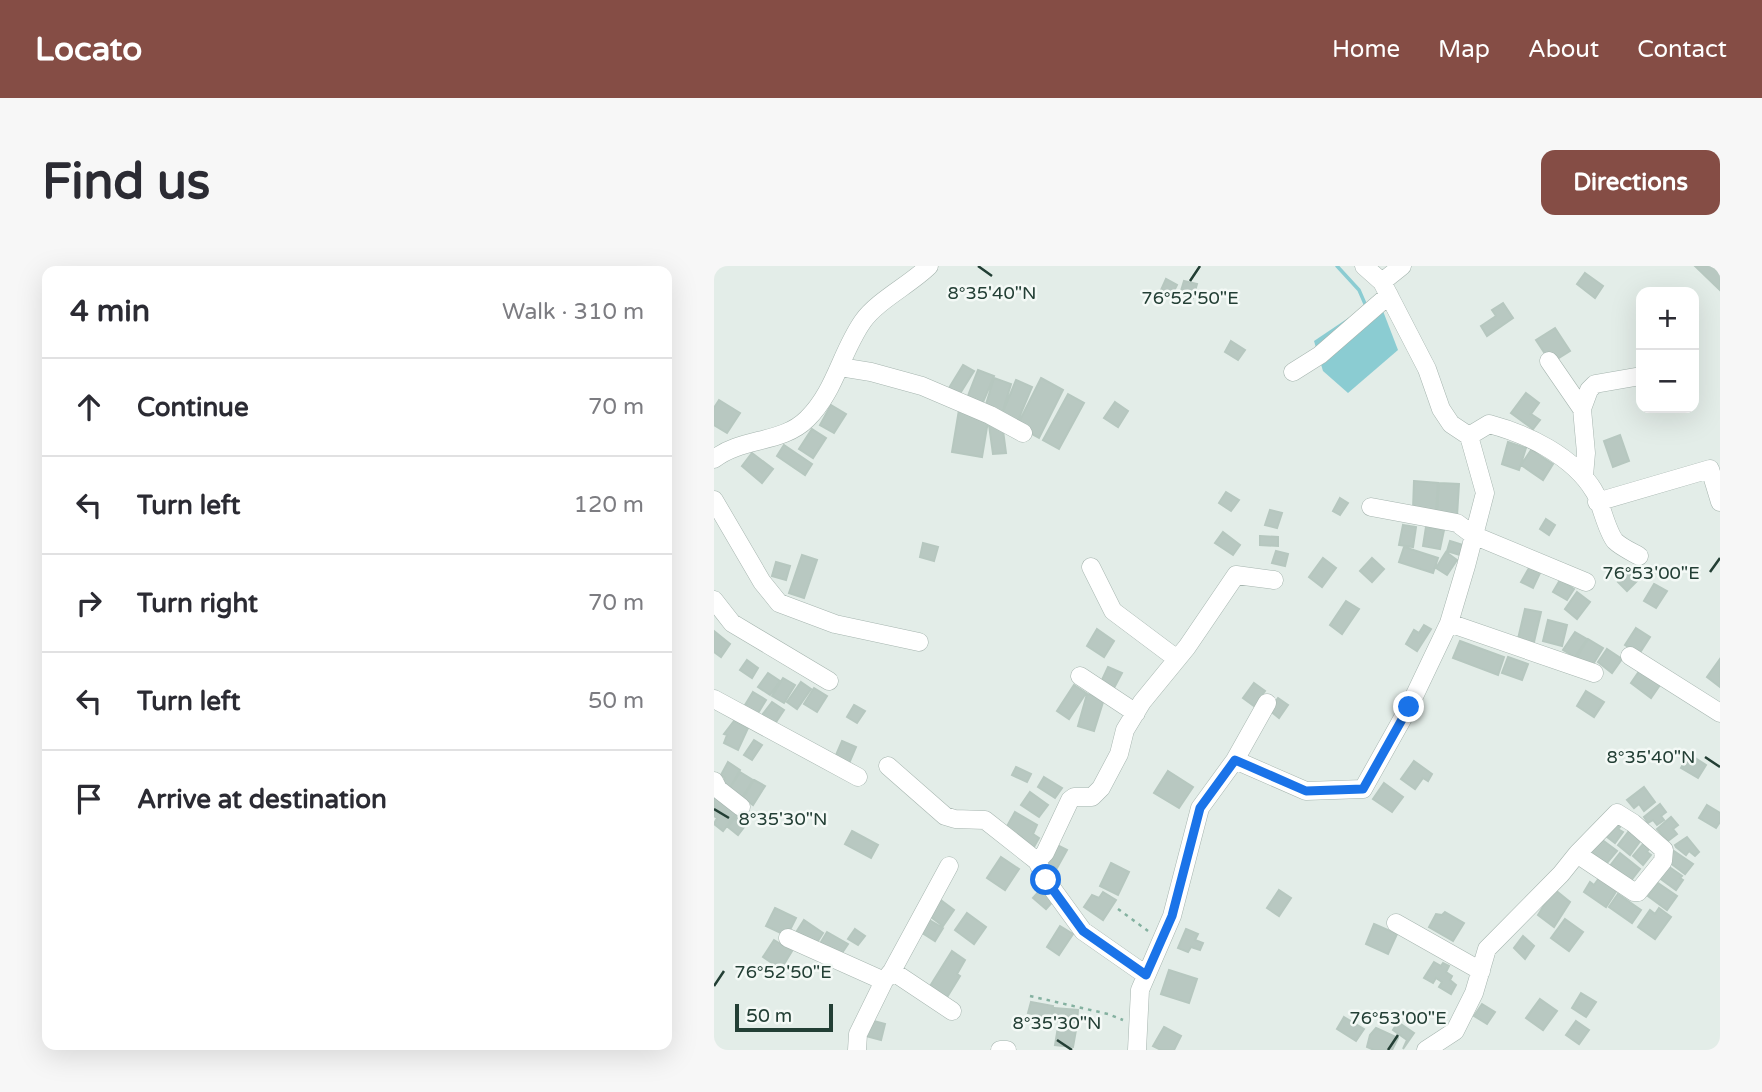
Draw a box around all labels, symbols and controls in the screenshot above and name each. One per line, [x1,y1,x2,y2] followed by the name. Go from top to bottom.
[35,30,142,69] text: Locato
[1332,35,1400,64] text: Home
[1438,35,1490,64] text: Map
[1528,35,1599,64] text: About
[1637,35,1727,64] text: Contact
[1541,150,1720,215] button: Directions
[42,153,210,212] text: Find us
[947,282,1037,304] text: 8°35'40"N
[1141,287,1239,309] text: 76°52'50"E
[1636,287,1699,413] map controls
[1636,287,1699,350] button: +
[70,293,150,330] text: 4 min
[502,298,644,326] text: Walk · 310 m
[1636,350,1699,413] button: −
[70,388,108,426] icon: ahead
[137,392,249,423] text: Continue
[588,393,644,421] text: 70 m
[70,486,108,524] icon: left
[137,490,240,521] text: Turn left
[574,491,644,519] text: 120 m
[1602,562,1700,584] text: 76°53'00"E
[70,584,108,622] icon: right
[137,588,258,619] text: Turn right
[588,589,644,617] text: 70 m
[70,682,108,720] icon: left
[137,686,240,717] text: Turn left
[588,687,644,715] text: 50 m
[1393,691,1424,722] route end
[1606,746,1696,768] text: 8°35'40"N
[70,780,108,818] icon: arrive
[137,784,387,815] text: Arrive at destination
[738,808,828,830] text: 8°35'30"N
[1030,864,1061,895] route start
[734,961,832,983] text: 76°52'50"E
[735,1001,833,1033] scale bar
[746,1005,792,1027] text: 50 m
[1349,1007,1447,1029] text: 76°53'00"E
[1012,1012,1102,1034] text: 8°35'30"N

